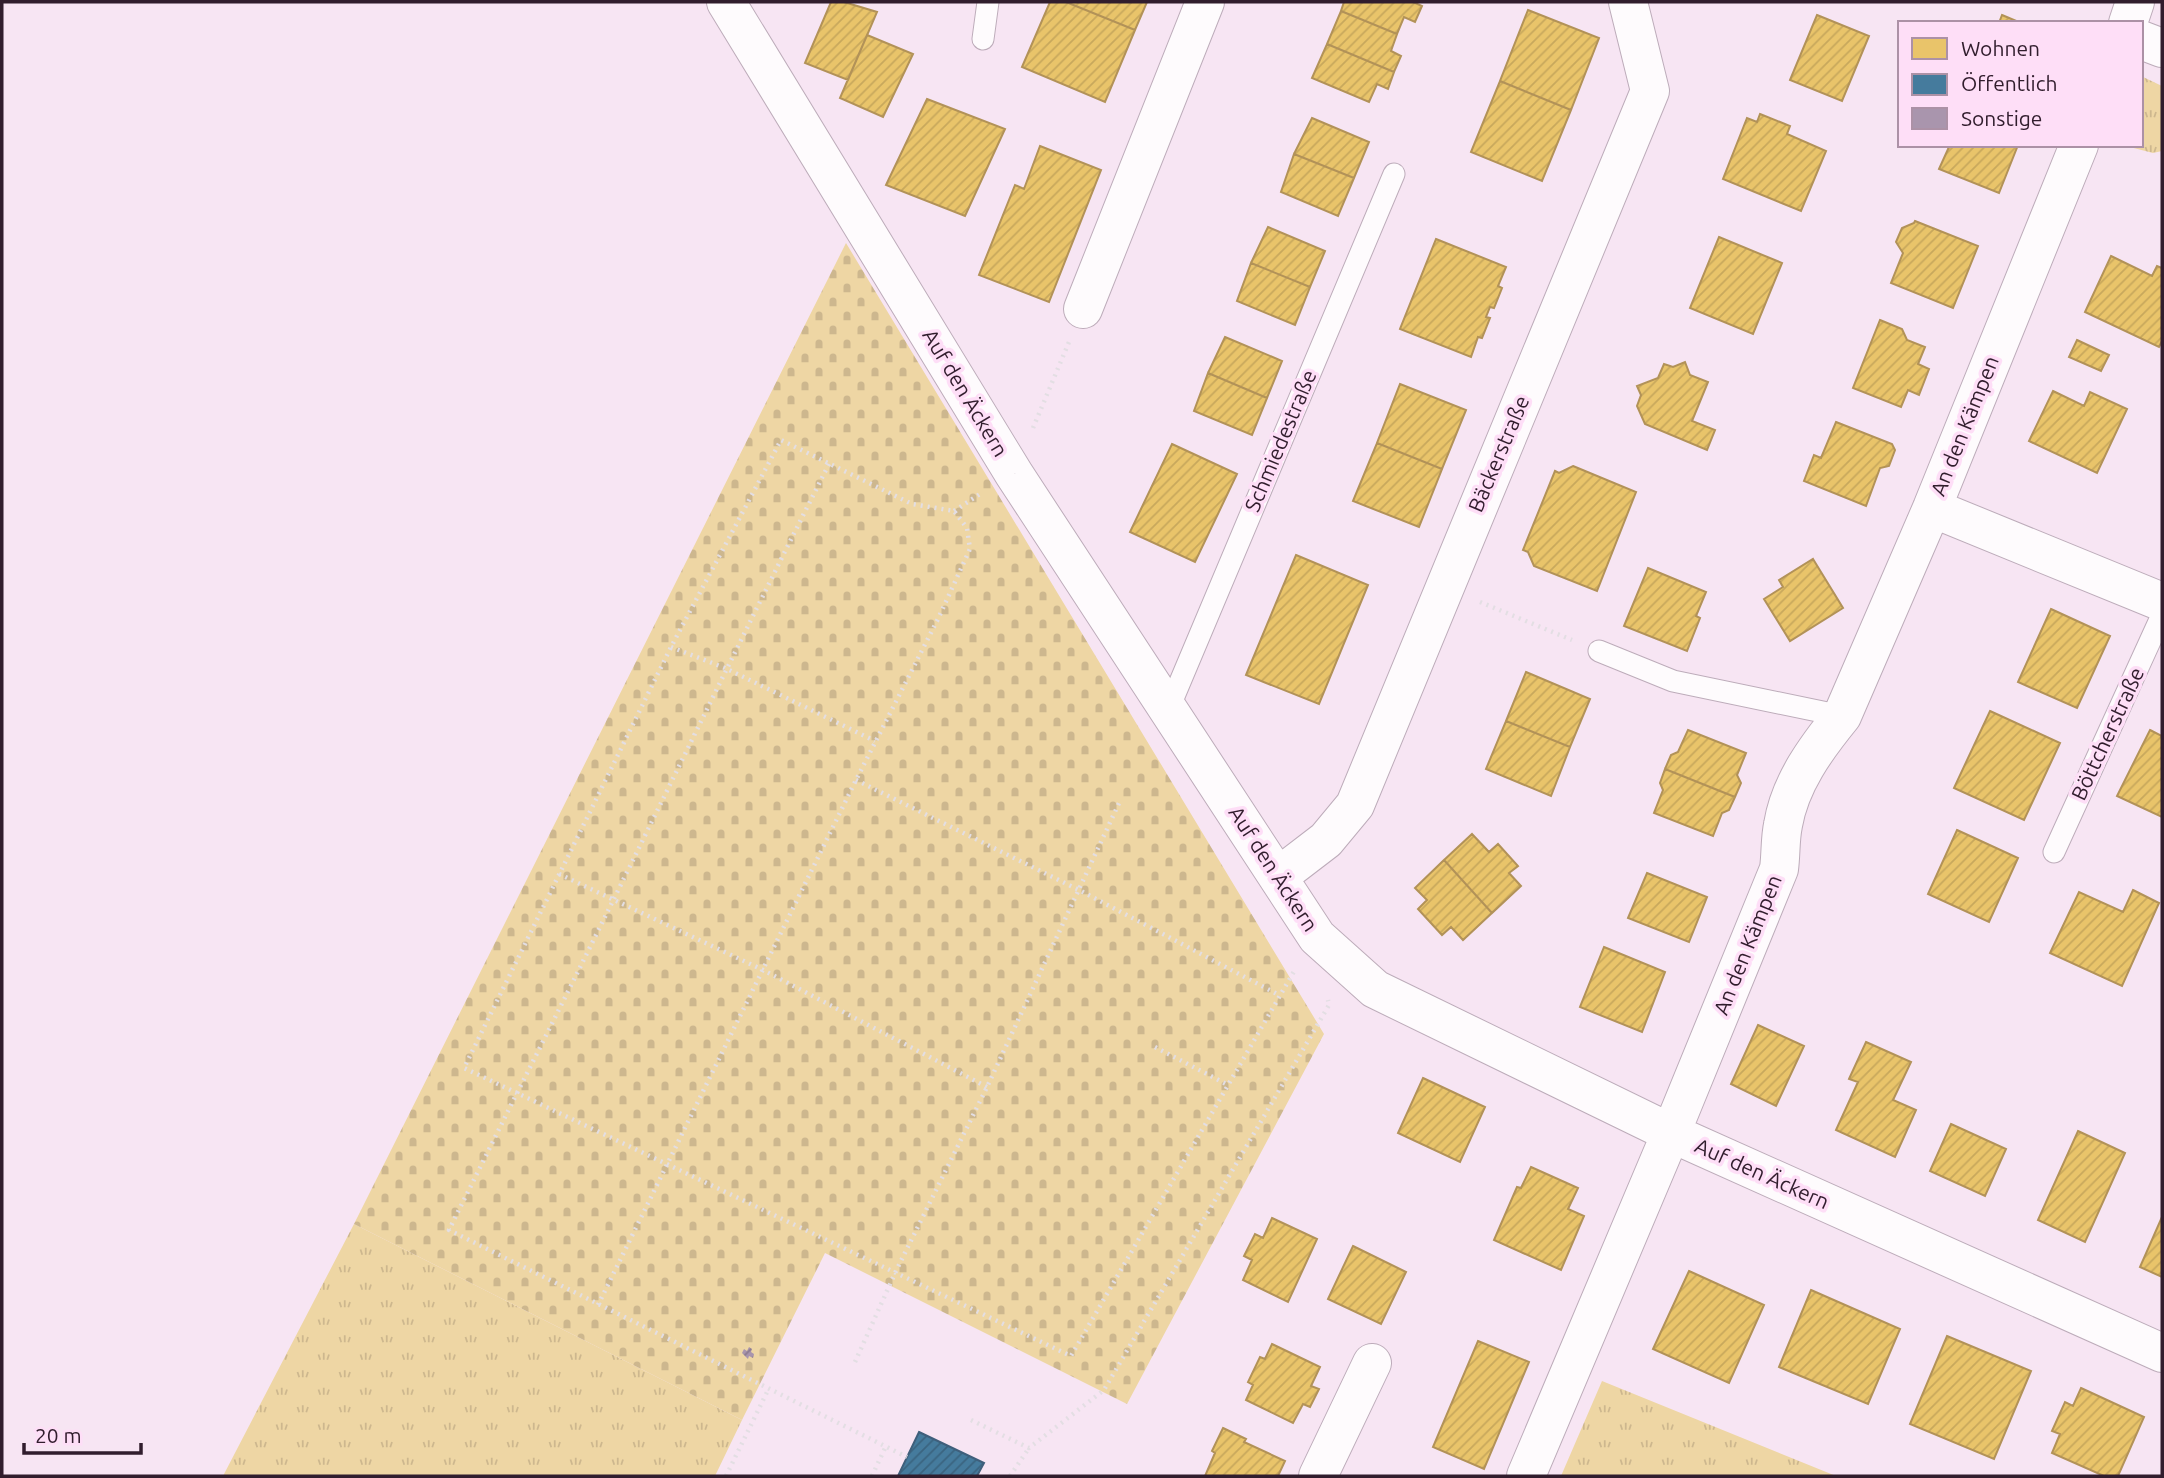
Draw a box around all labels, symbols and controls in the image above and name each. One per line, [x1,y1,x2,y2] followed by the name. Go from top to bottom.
[1898,21,2143,147] legend
[1961,36,2040,60] text: Wohnen
[1961,71,2057,95] text: Öffentlich
[1961,106,2042,130] text: Sonstige
[918,324,1013,461] street label: Auf den Äckern
[1925,352,2003,499] street label: An den Kämpen
[1239,366,1321,515] street label: Schmiedestraße
[1463,392,1533,515] street label: Bäckerstraße
[2066,663,2148,804] street label: Böttcherstraße
[1224,801,1323,936] street label: Auf den Äckern
[1708,871,1786,1018] street label: An den Kämpen
[1692,1133,1833,1213] street label: Auf den Äckern
[24,1412,142,1456] scale bar
[35,1423,82,1447] text: 20 m

